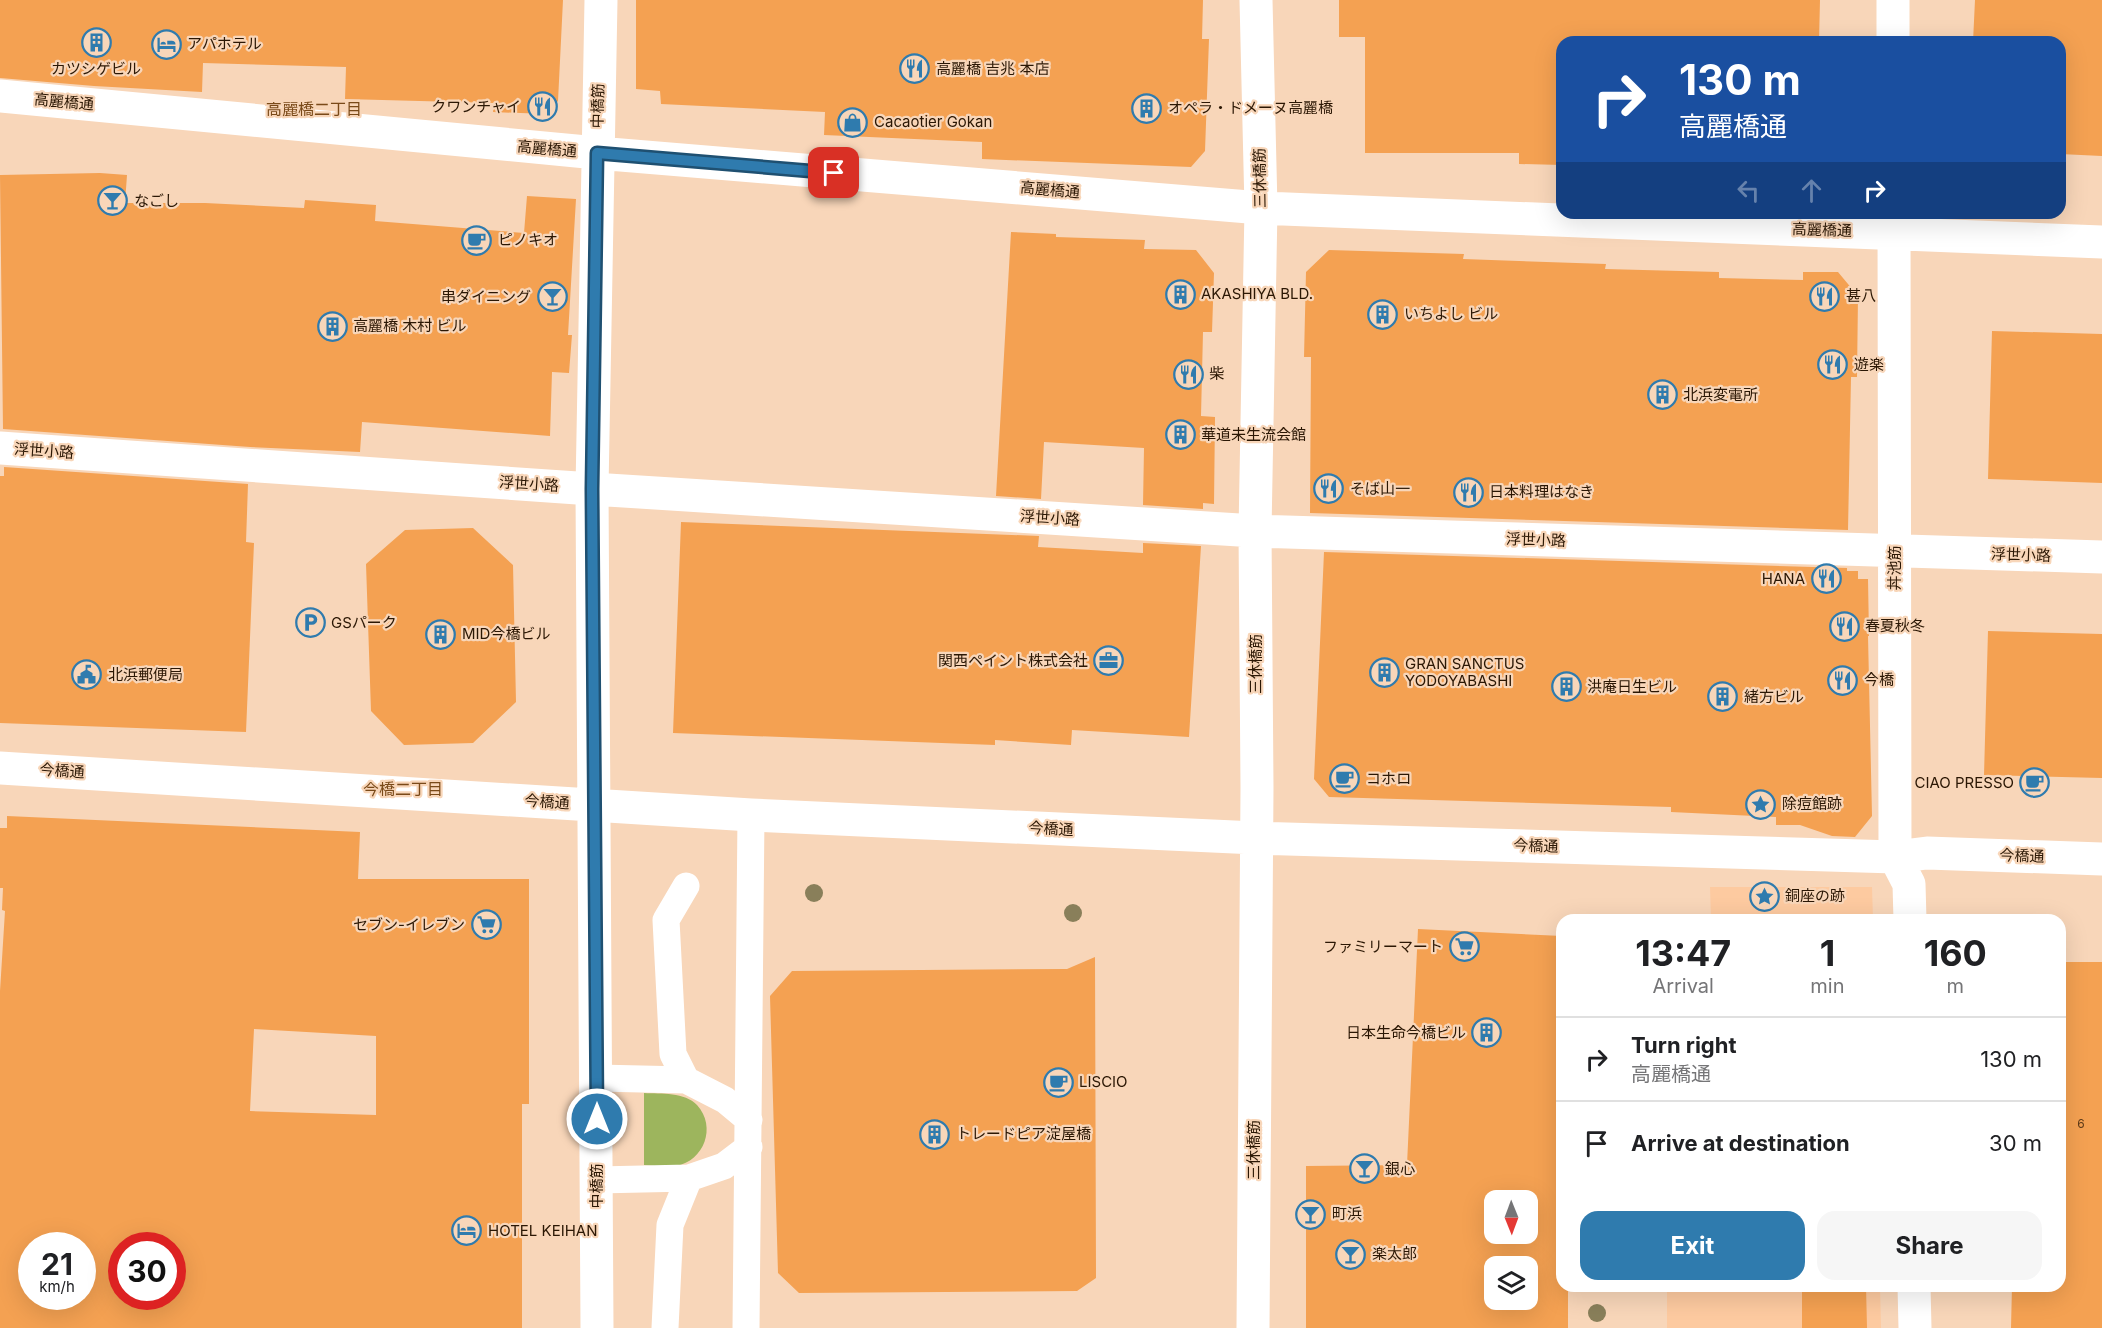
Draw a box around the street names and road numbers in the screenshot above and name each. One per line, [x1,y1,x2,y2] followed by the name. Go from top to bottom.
[588,83,607,129] street label: 中橋筋
[33,89,95,114] street label: 高麗橋通
[516,136,578,161] street label: 高麗橋通
[1249,148,1270,208] street label: 三休橋筋
[1019,177,1081,202] street label: 高麗橋通
[1792,219,1852,240] street label: 高麗橋通
[13,439,75,462] street label: 浮世小路
[498,472,560,495] street label: 浮世小路
[1019,506,1081,529] street label: 浮世小路
[1506,529,1566,550] street label: 浮世小路
[1991,544,2051,565] street label: 浮世小路
[1885,545,1904,591] street label: 丼池筋
[1246,634,1265,694] street label: 三休橋筋
[39,759,85,782] street label: 今橋通
[524,790,570,813] street label: 今橋通
[1028,818,1074,839] street label: 今橋通
[1513,835,1559,856] street label: 今橋通
[1999,845,2045,866] street label: 今橋通
[1244,1120,1263,1180] street label: 三休橋筋
[587,1163,606,1209] street label: 中橋筋

